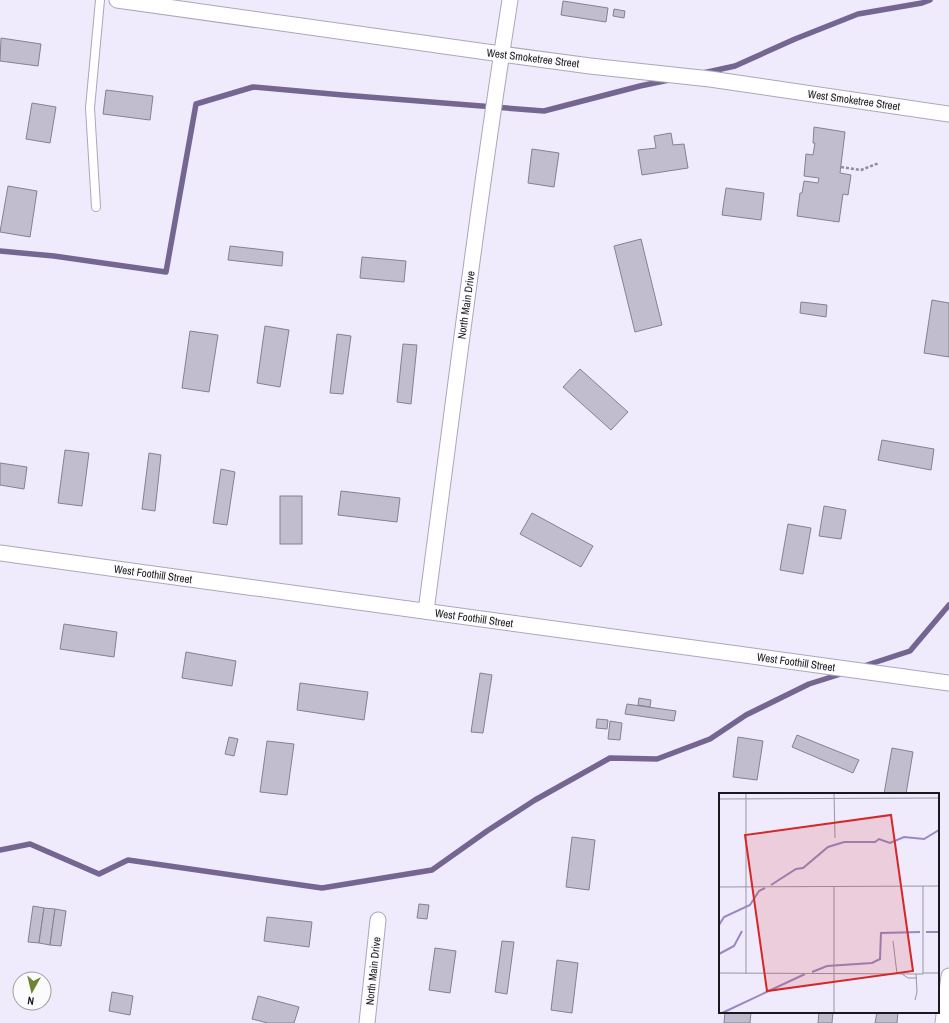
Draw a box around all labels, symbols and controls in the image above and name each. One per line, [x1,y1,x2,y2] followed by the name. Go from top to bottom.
[486,45,581,71] street label: West Smoketree Street
[807,87,902,113] street label: West Smoketree Street
[454,270,478,340] street label: North Main Drive
[113,562,193,586] street label: West Foothill Street
[434,606,514,630] street label: West Foothill Street
[756,650,836,674] street label: West Foothill Street
[719,793,939,1013] inset map
[362,936,384,1006] street label: North Main Drive
[12,971,52,1011] north arrow
[26,994,35,1008] text: N

